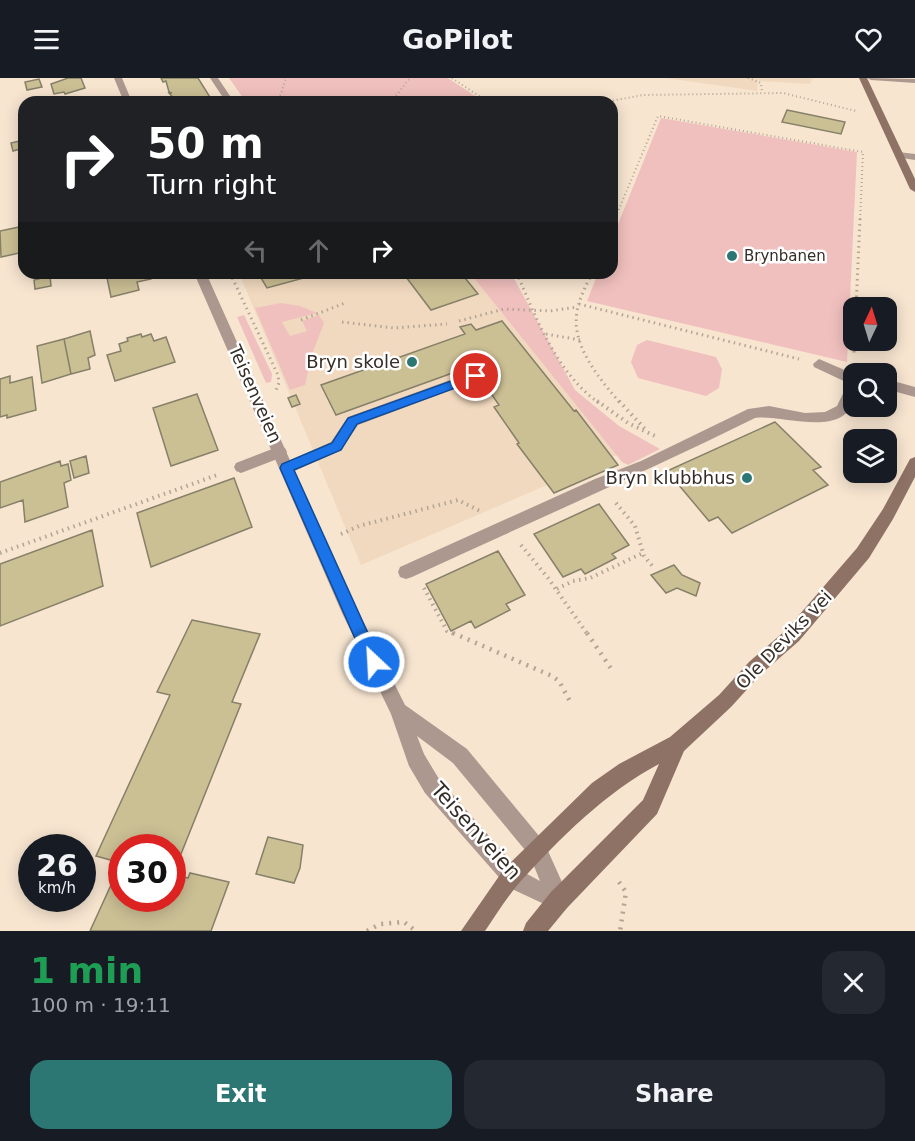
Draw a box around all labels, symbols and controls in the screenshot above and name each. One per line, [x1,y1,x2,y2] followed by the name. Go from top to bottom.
[30,23,63,56] icon: menu
[852,23,885,56] icon: heart
[402,24,513,55] text: GoPilot
[147,119,264,168] text: 50 m
[48,120,126,198] icon: right
[147,169,276,200] text: Turn right
[239,234,272,267] icon: left
[302,234,335,267] icon: ahead
[365,234,398,267] icon: right
[744,247,826,265] place label: Brynbanen
[725,249,739,263] marker: Brynbanen
[843,297,897,351] north arrow
[843,297,897,483] map controls
[224,341,286,446] street label: Teisenveien
[450,350,501,401] pin
[306,351,400,372] place label: Bryn skole
[405,355,419,369] marker: Bryn skole
[459,359,492,392] icon: arrive
[843,363,897,417] button: search
[843,429,897,483] button: layers
[606,467,735,488] place label: Bryn klubbhus
[740,471,754,485] marker: Bryn klubbhus
[731,586,836,693] street label: Ole Deviks vei
[342,630,406,694] position arrow
[425,777,526,885] street label: Teisenveien
[108,834,186,912] speed limit sign: 30
[36,848,78,883] text: 26
[38,879,76,897] text: km/h
[30,950,143,991] text: 1 min
[822,951,885,1014] button: close
[30,993,171,1017] text: 100 m · 19:11
[30,1060,452,1129] button: Exit
[464,1060,885,1129] button: Share

